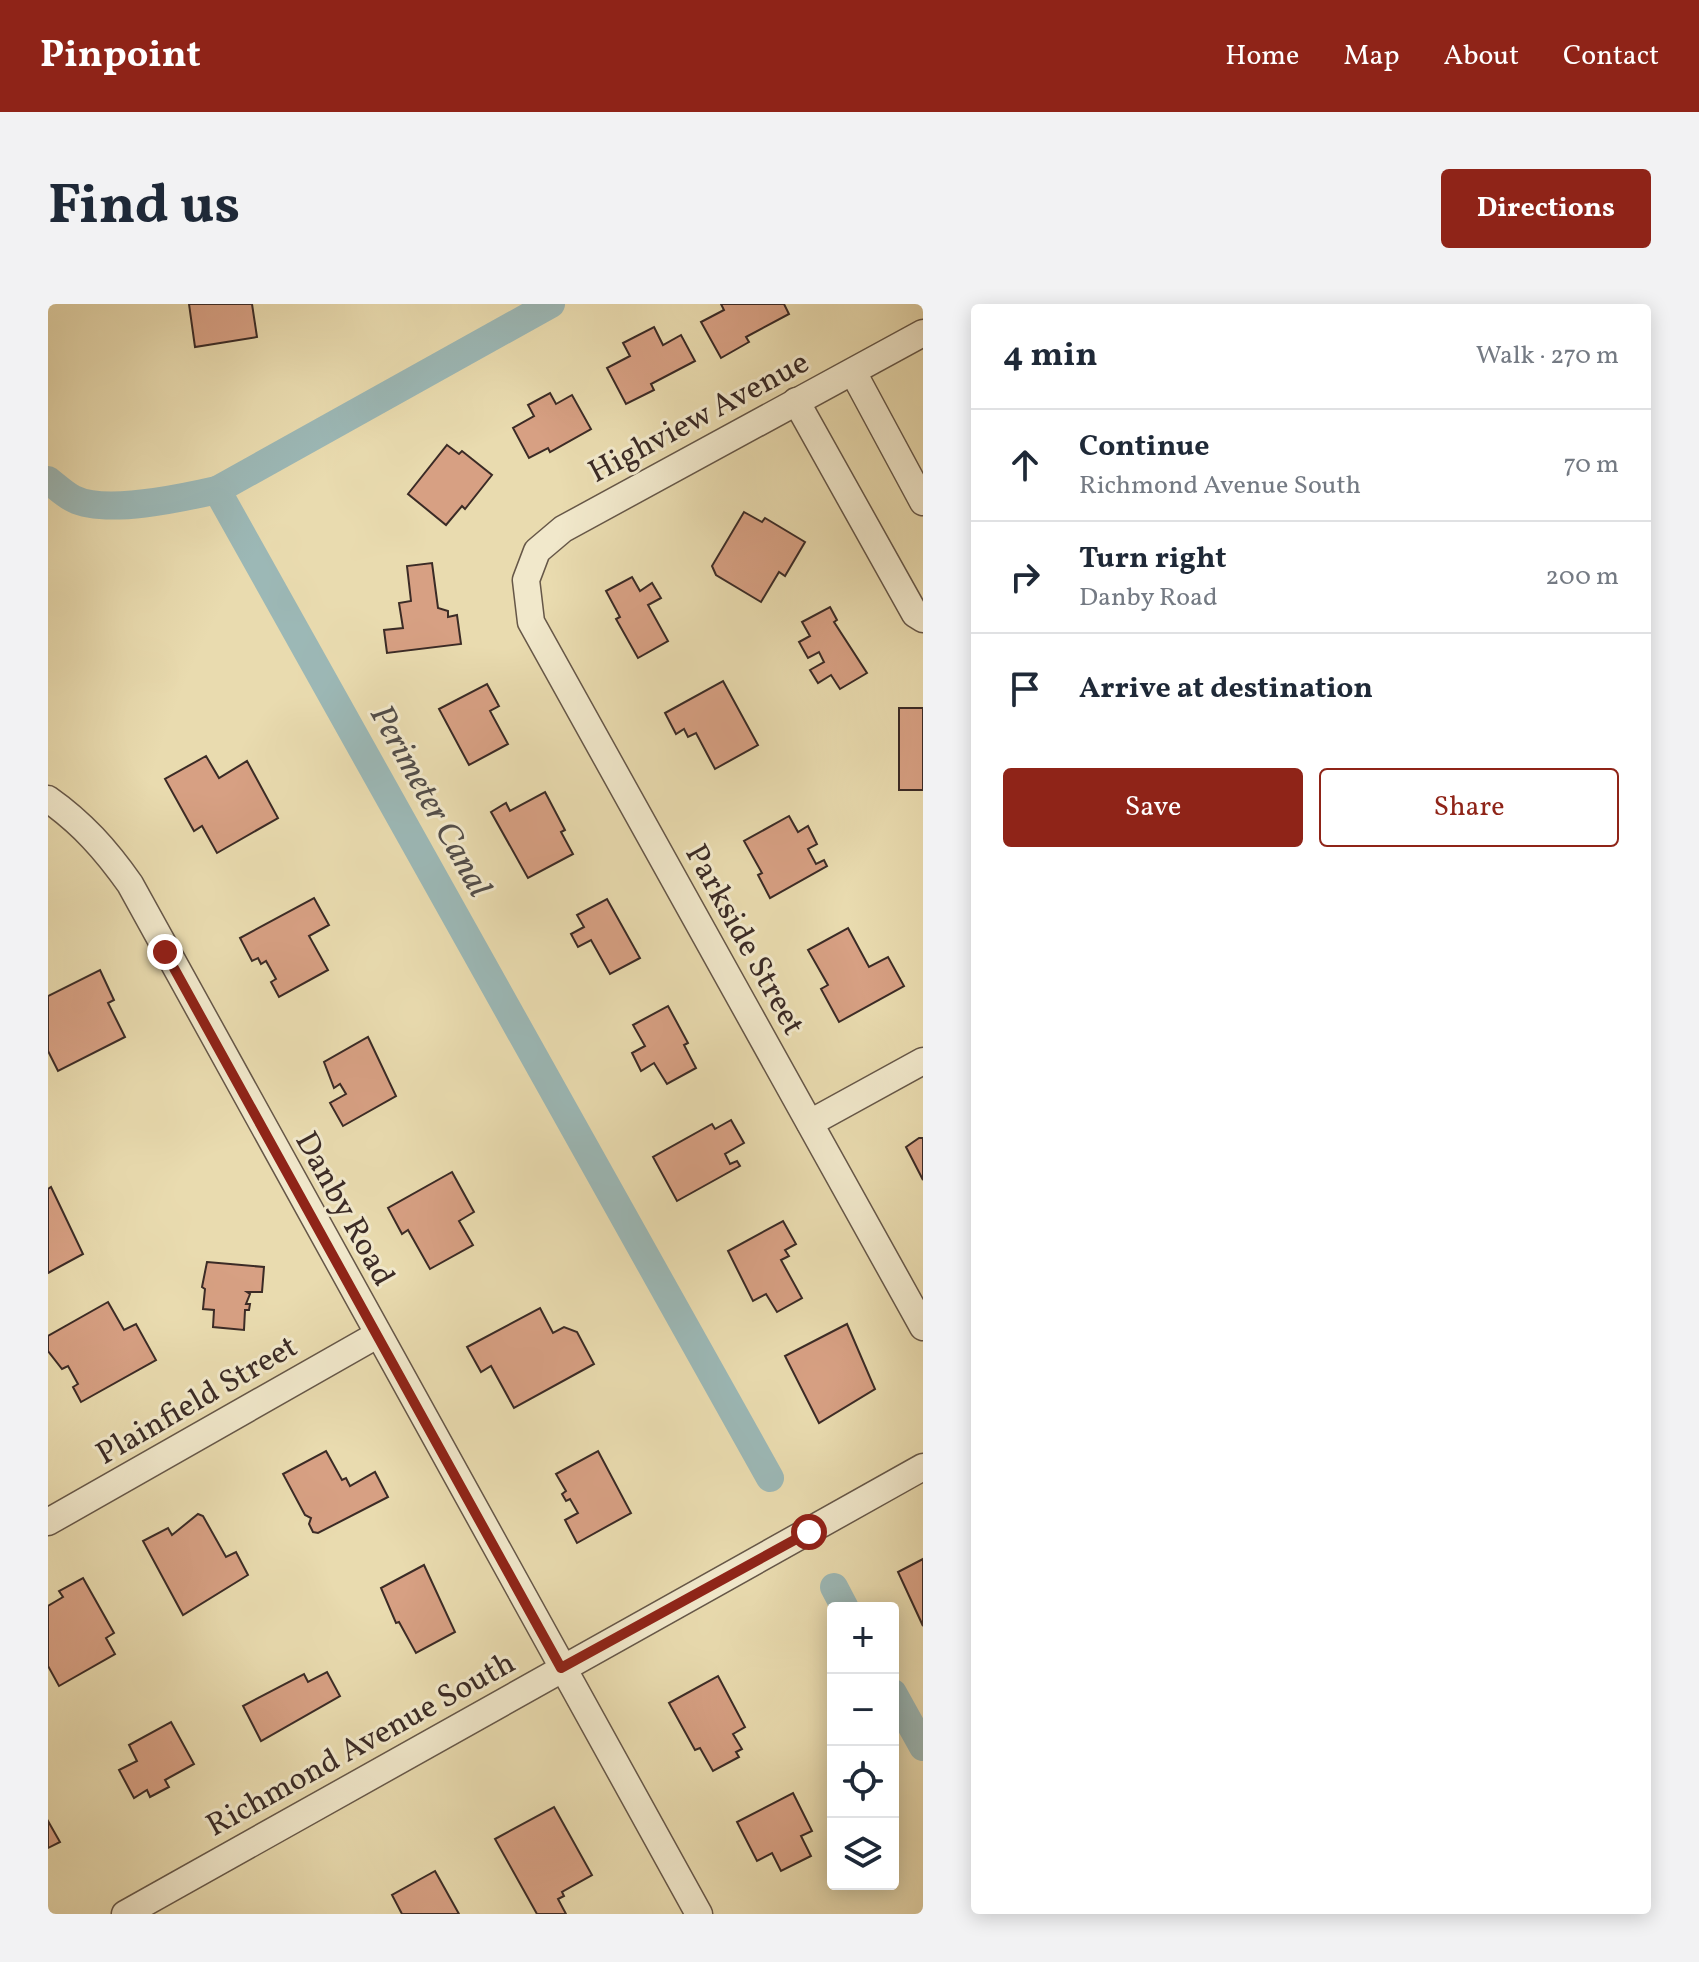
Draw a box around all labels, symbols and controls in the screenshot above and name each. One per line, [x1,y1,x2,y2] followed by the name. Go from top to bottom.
[40,30,201,83] text: Pinpoint
[1225,37,1299,76] text: Home
[1343,37,1399,76] text: Map
[1443,37,1519,76] text: About
[1563,37,1659,76] text: Contact
[48,169,240,247] text: Find us
[1441,169,1651,248] button: Directions
[1003,333,1098,380] text: 4 min
[1476,338,1619,374] text: Walk · 270 m
[581,342,818,495] street label: Highview Avenue
[1079,426,1210,468] text: Continue
[1003,443,1047,487] icon: ahead
[1564,447,1619,483] text: 70 m
[1079,468,1361,504] text: Richmond Avenue South
[1079,538,1227,580] text: Turn right
[1003,555,1047,599] icon: right
[1545,559,1619,595] text: 200 m
[1079,580,1218,616] text: Danby Road
[1003,667,1047,711] icon: arrive
[1079,668,1373,710] text: Arrive at destination
[357,697,501,906] water label: Perimeter Canal
[1003,768,1303,847] button: Save
[1319,768,1619,847] button: Share
[673,837,814,1044] street label: Parkside Street
[147,934,183,970] route end
[283,1124,404,1295] street label: Danby Road
[89,1326,306,1477] street label: Plainfield Street
[791,1514,827,1550] route start
[827,1602,899,1890] map controls
[827,1602,899,1674] button: +
[199,1642,524,1849] street label: Richmond Avenue South
[827,1674,899,1746] button: −
[827,1746,899,1818] button: locate
[827,1818,899,1890] button: layers

